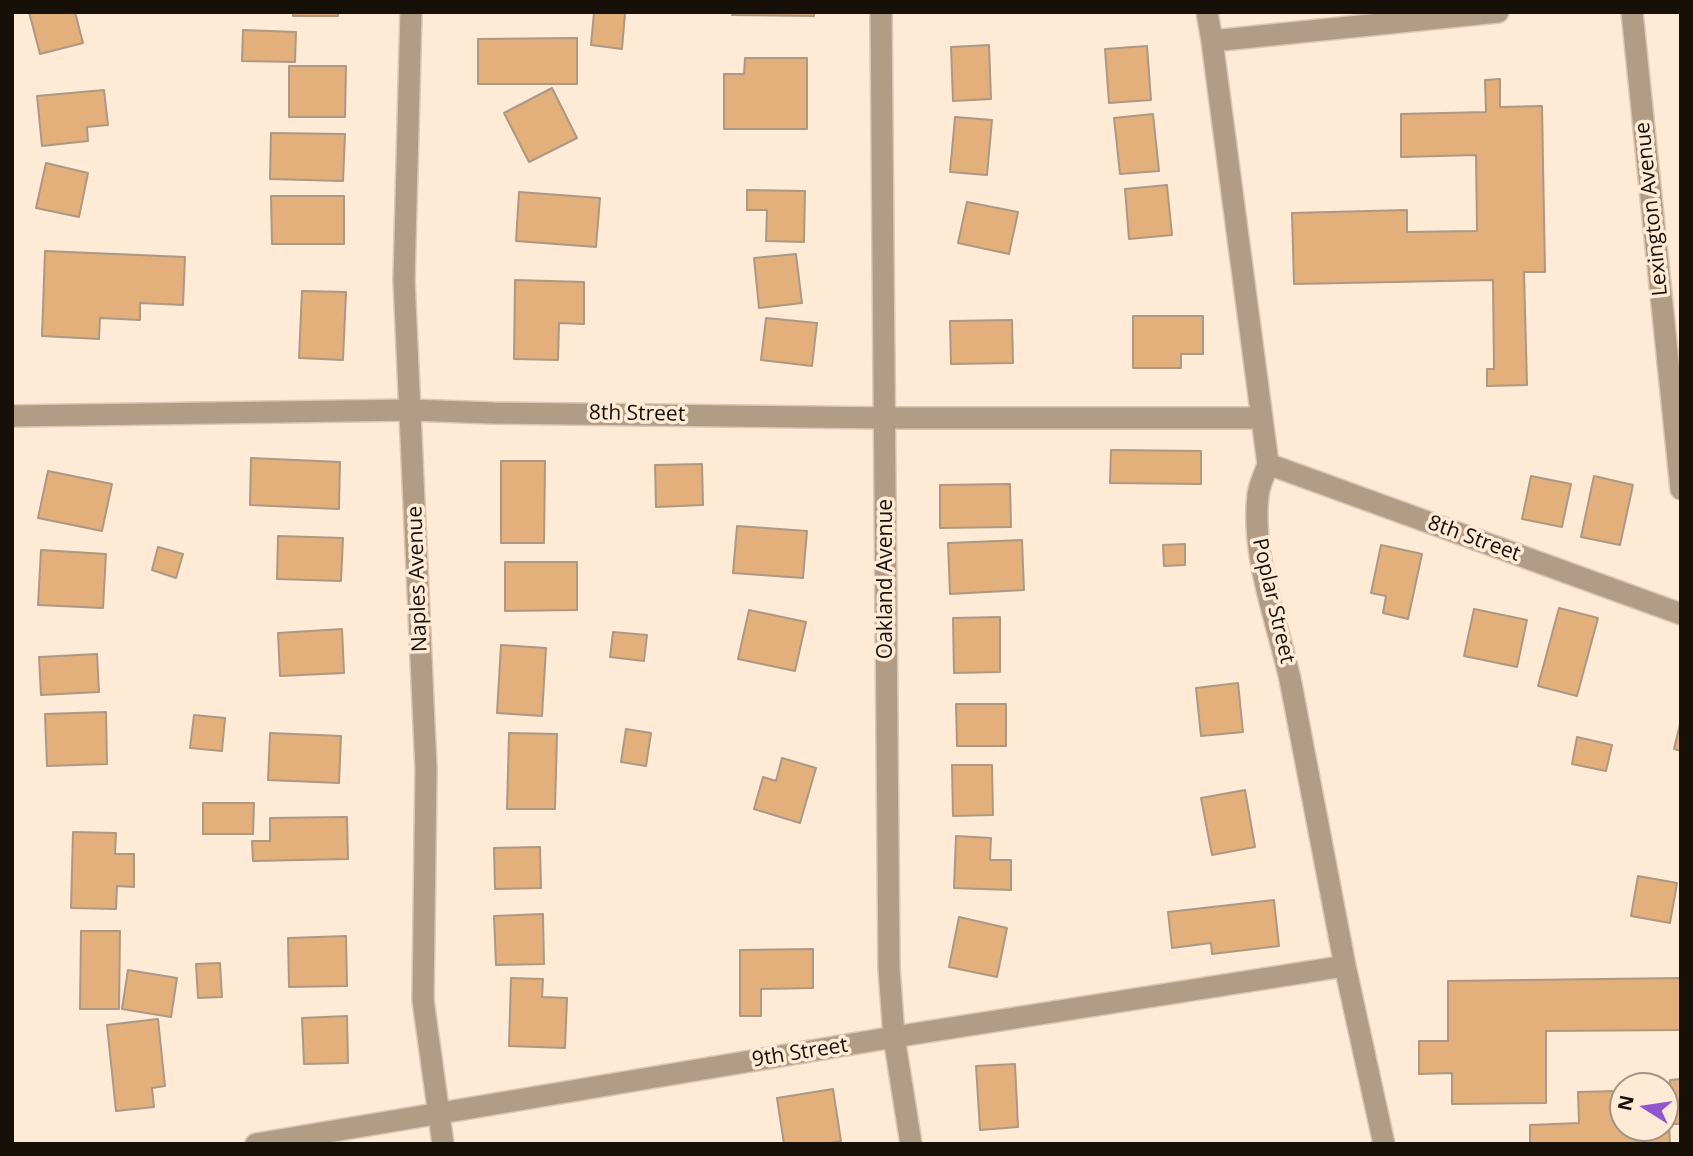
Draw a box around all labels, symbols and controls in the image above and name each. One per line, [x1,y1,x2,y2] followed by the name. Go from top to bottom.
[1630,121,1674,297] street label: Lexington Avenue
[589,401,685,427] street label: 8th Street
[873,499,899,659] street label: Oakland Avenue
[403,506,433,652] street label: Naples Avenue
[1424,511,1524,567] street label: 8th Street
[1246,536,1300,666] street label: Poplar Street
[750,1033,850,1073] street label: 9th Street
[1609,1072,1679,1142] north arrow
[1611,1093,1640,1113] text: N

